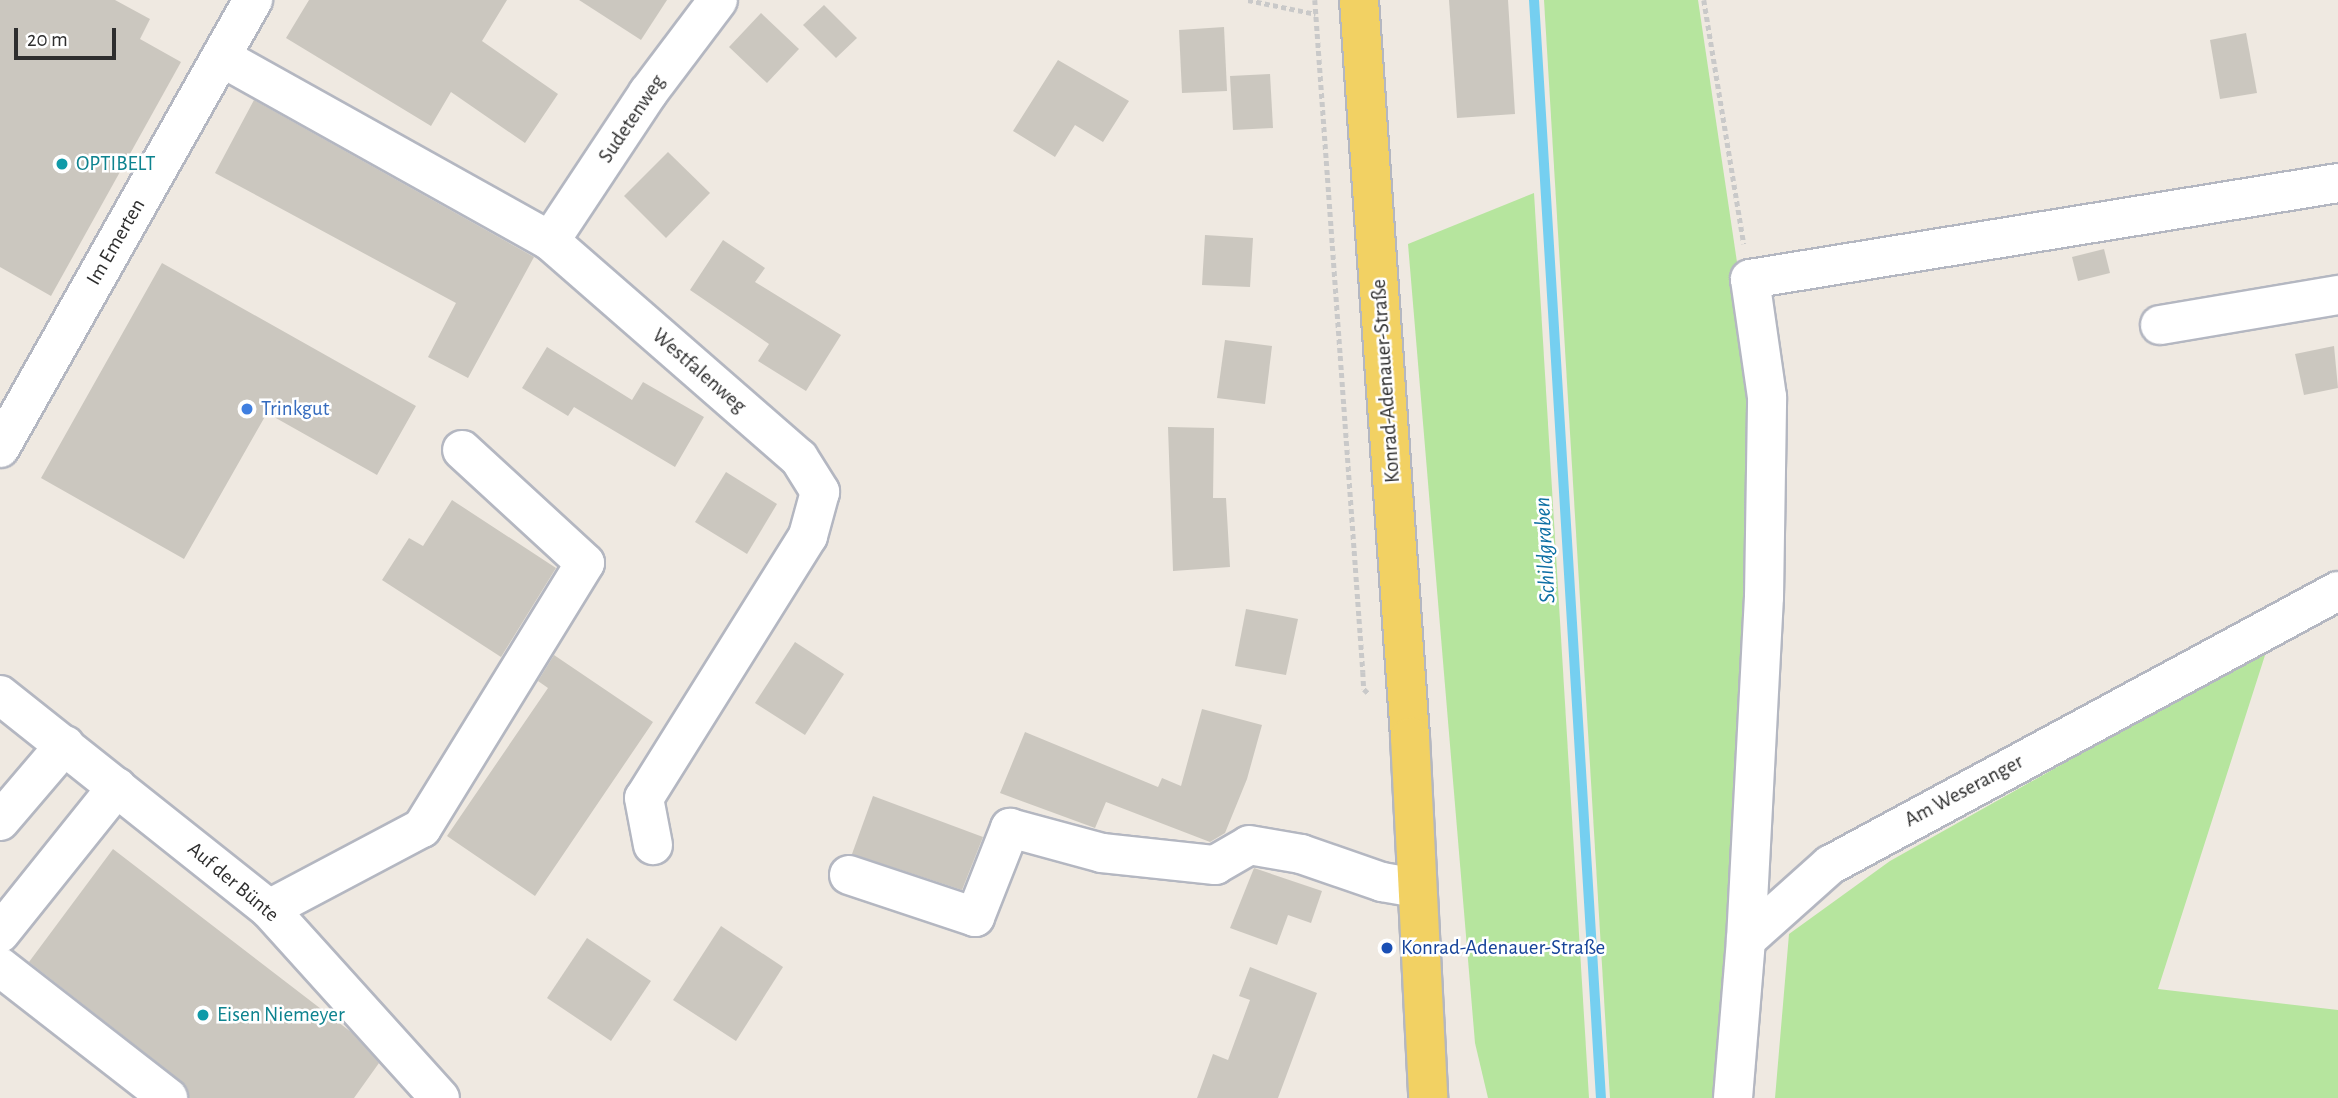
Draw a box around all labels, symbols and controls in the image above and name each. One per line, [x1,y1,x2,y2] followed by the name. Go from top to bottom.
[18,14,119,58] scale bar
[27,29,68,50] text: 20 m
[593,70,671,168] street label: Sudetenweg
[76,151,156,177] place label: OPTIBELT
[54,156,70,172] marker: OPTIBELT
[81,194,151,290] street label: Im Emerten
[1366,278,1406,484] street label: Konrad-Adenauer-Straße
[647,323,751,419] street label: Westfalenweg
[261,396,329,422] place label: Trinkgut
[239,401,255,417] marker: Trinkgut
[1529,496,1563,604] water label: Schildgraben
[1900,749,2028,833] street label: Am Weseranger
[182,836,284,928] street label: Auf der Bünte
[1401,935,1605,961] place label: Konrad-Adenauer-Straße
[1379,940,1395,956] marker: Konrad-Adenauer-Straße
[217,1002,345,1028] place label: Eisen Niemeyer
[195,1007,211,1023] marker: Eisen Niemeyer

